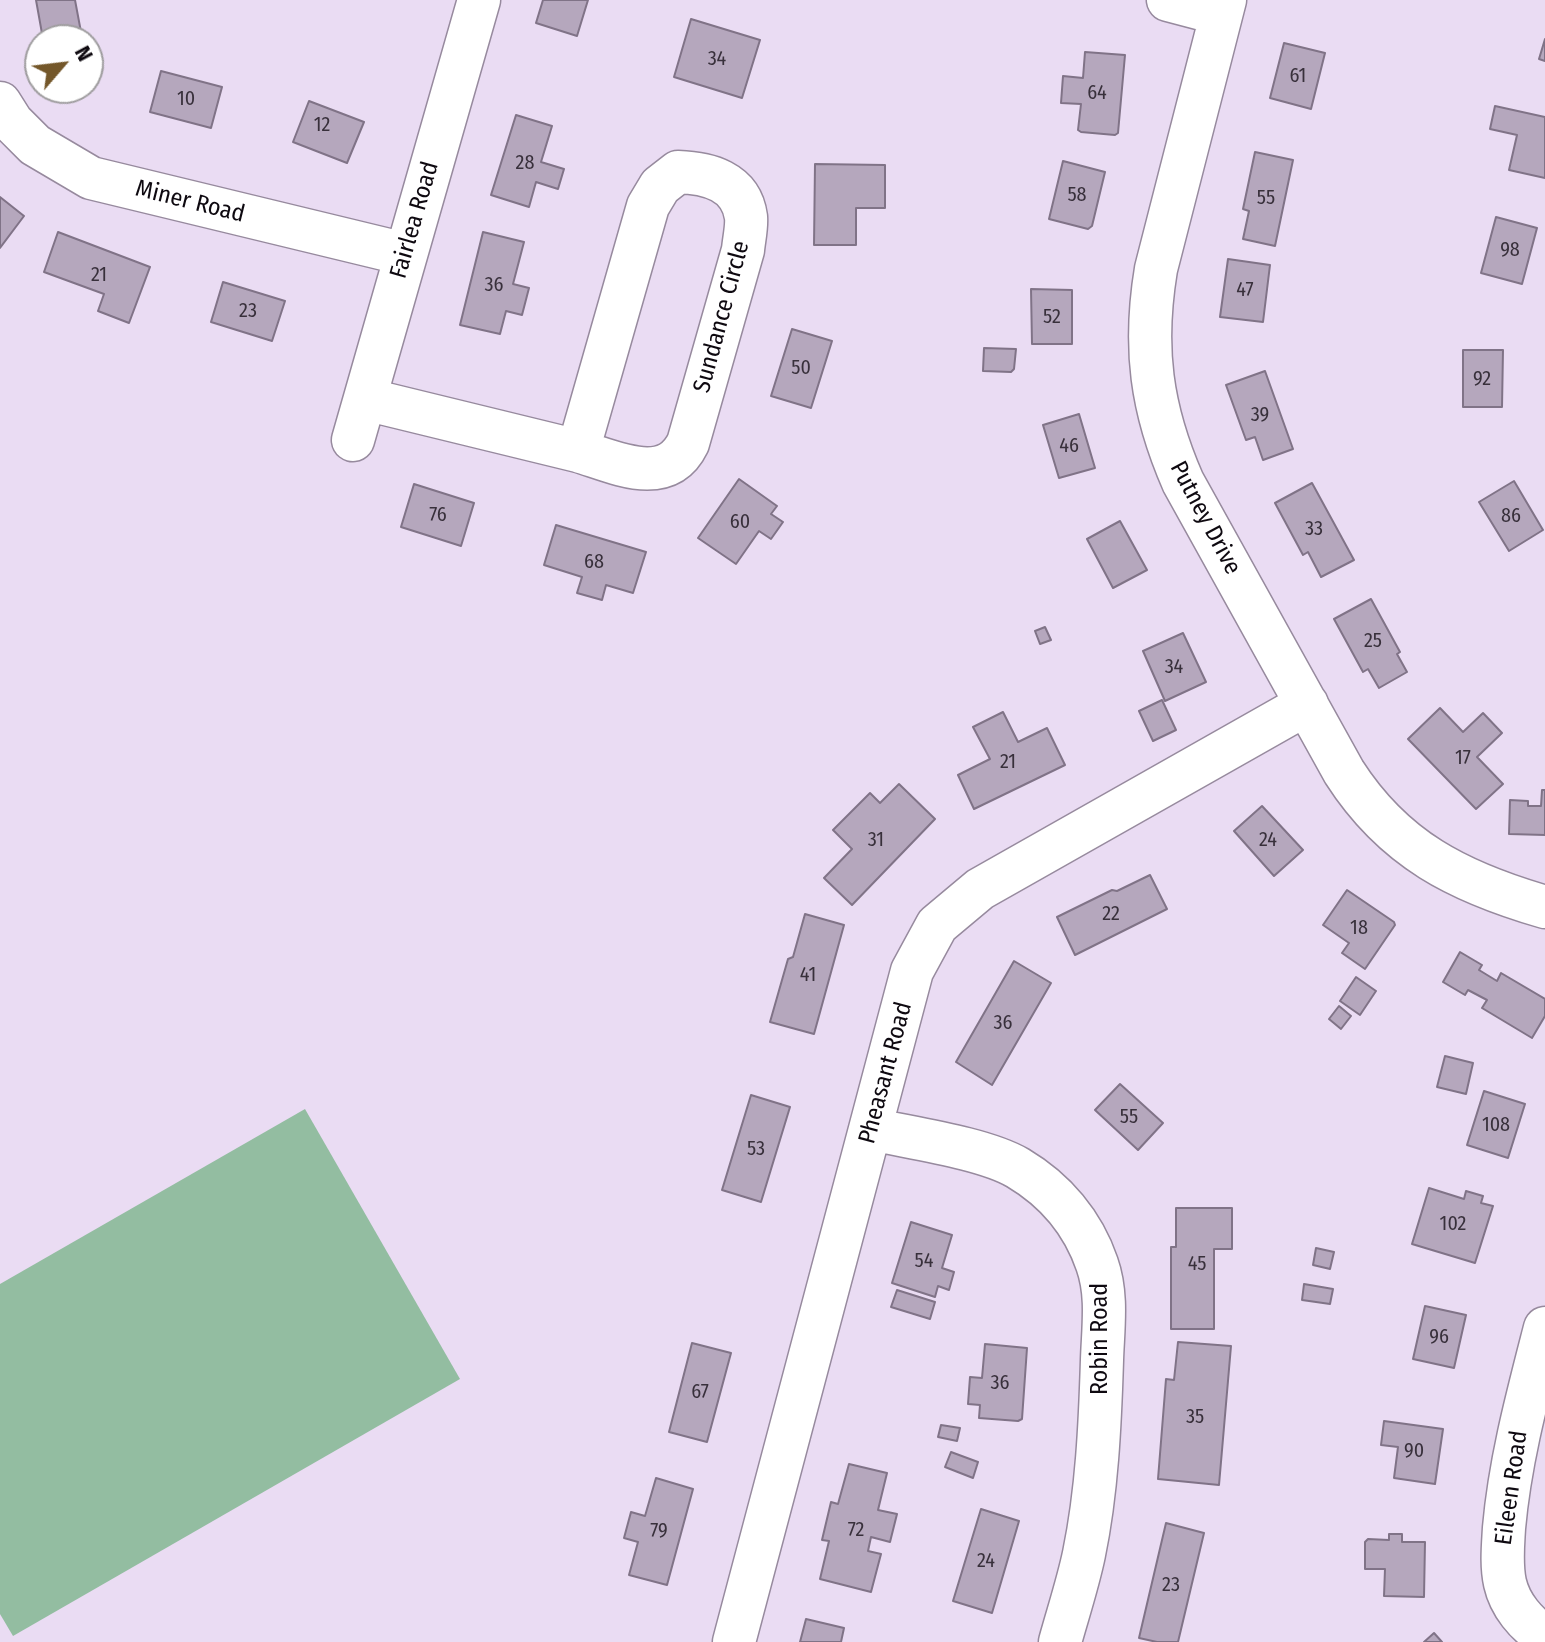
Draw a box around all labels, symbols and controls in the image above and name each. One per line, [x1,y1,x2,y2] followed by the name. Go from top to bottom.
[24,24,104,104] north arrow
[69,41,99,66] text: N
[708,47,726,71] house number: 34
[1290,64,1306,88] house number: 61
[1087,81,1107,105] house number: 64
[177,87,195,111] house number: 10
[314,113,330,137] house number: 12
[516,151,534,175] house number: 28
[385,158,445,282] street label: Fairlea Road
[132,175,248,229] street label: Miner Road
[1067,183,1087,207] house number: 58
[1257,186,1275,210] house number: 55
[688,238,756,396] street label: Sundance Circle
[1500,238,1520,262] house number: 98
[91,263,107,287] house number: 21
[485,273,503,297] house number: 36
[1236,278,1254,302] house number: 47
[239,299,257,323] house number: 23
[1043,305,1061,329] house number: 52
[791,356,811,380] house number: 50
[1473,367,1491,391] house number: 92
[1251,403,1269,427] house number: 39
[1059,434,1079,458] house number: 46
[1163,457,1247,579] street label: Putney Drive
[429,503,447,527] house number: 76
[1501,504,1521,528] house number: 86
[730,510,750,534] house number: 60
[1305,517,1323,541] house number: 33
[584,550,604,574] house number: 68
[1364,629,1382,653] house number: 25
[1165,655,1183,679] house number: 34
[1455,746,1471,770] house number: 17
[1000,750,1016,774] house number: 21
[868,828,884,852] house number: 31
[1259,828,1277,852] house number: 24
[1102,902,1120,926] house number: 22
[1350,916,1368,940] house number: 18
[800,963,816,987] house number: 41
[853,999,919,1147] street label: Pheasant Road
[994,1011,1012,1035] house number: 36
[1120,1105,1138,1129] house number: 55
[1482,1113,1510,1137] house number: 108
[747,1137,765,1161] house number: 53
[1440,1212,1466,1236] house number: 102
[915,1249,933,1273] house number: 54
[1188,1252,1206,1276] house number: 45
[1086,1283,1114,1395] street label: Robin Road
[1429,1325,1449,1349] house number: 96
[991,1371,1009,1395] house number: 36
[691,1380,709,1404] house number: 67
[1186,1405,1204,1429] house number: 35
[1490,1429,1534,1547] street label: Eileen Road
[1404,1439,1424,1463] house number: 90
[848,1518,864,1542] house number: 72
[650,1519,668,1543] house number: 79
[977,1549,995,1573] house number: 24
[1162,1573,1180,1597] house number: 23

